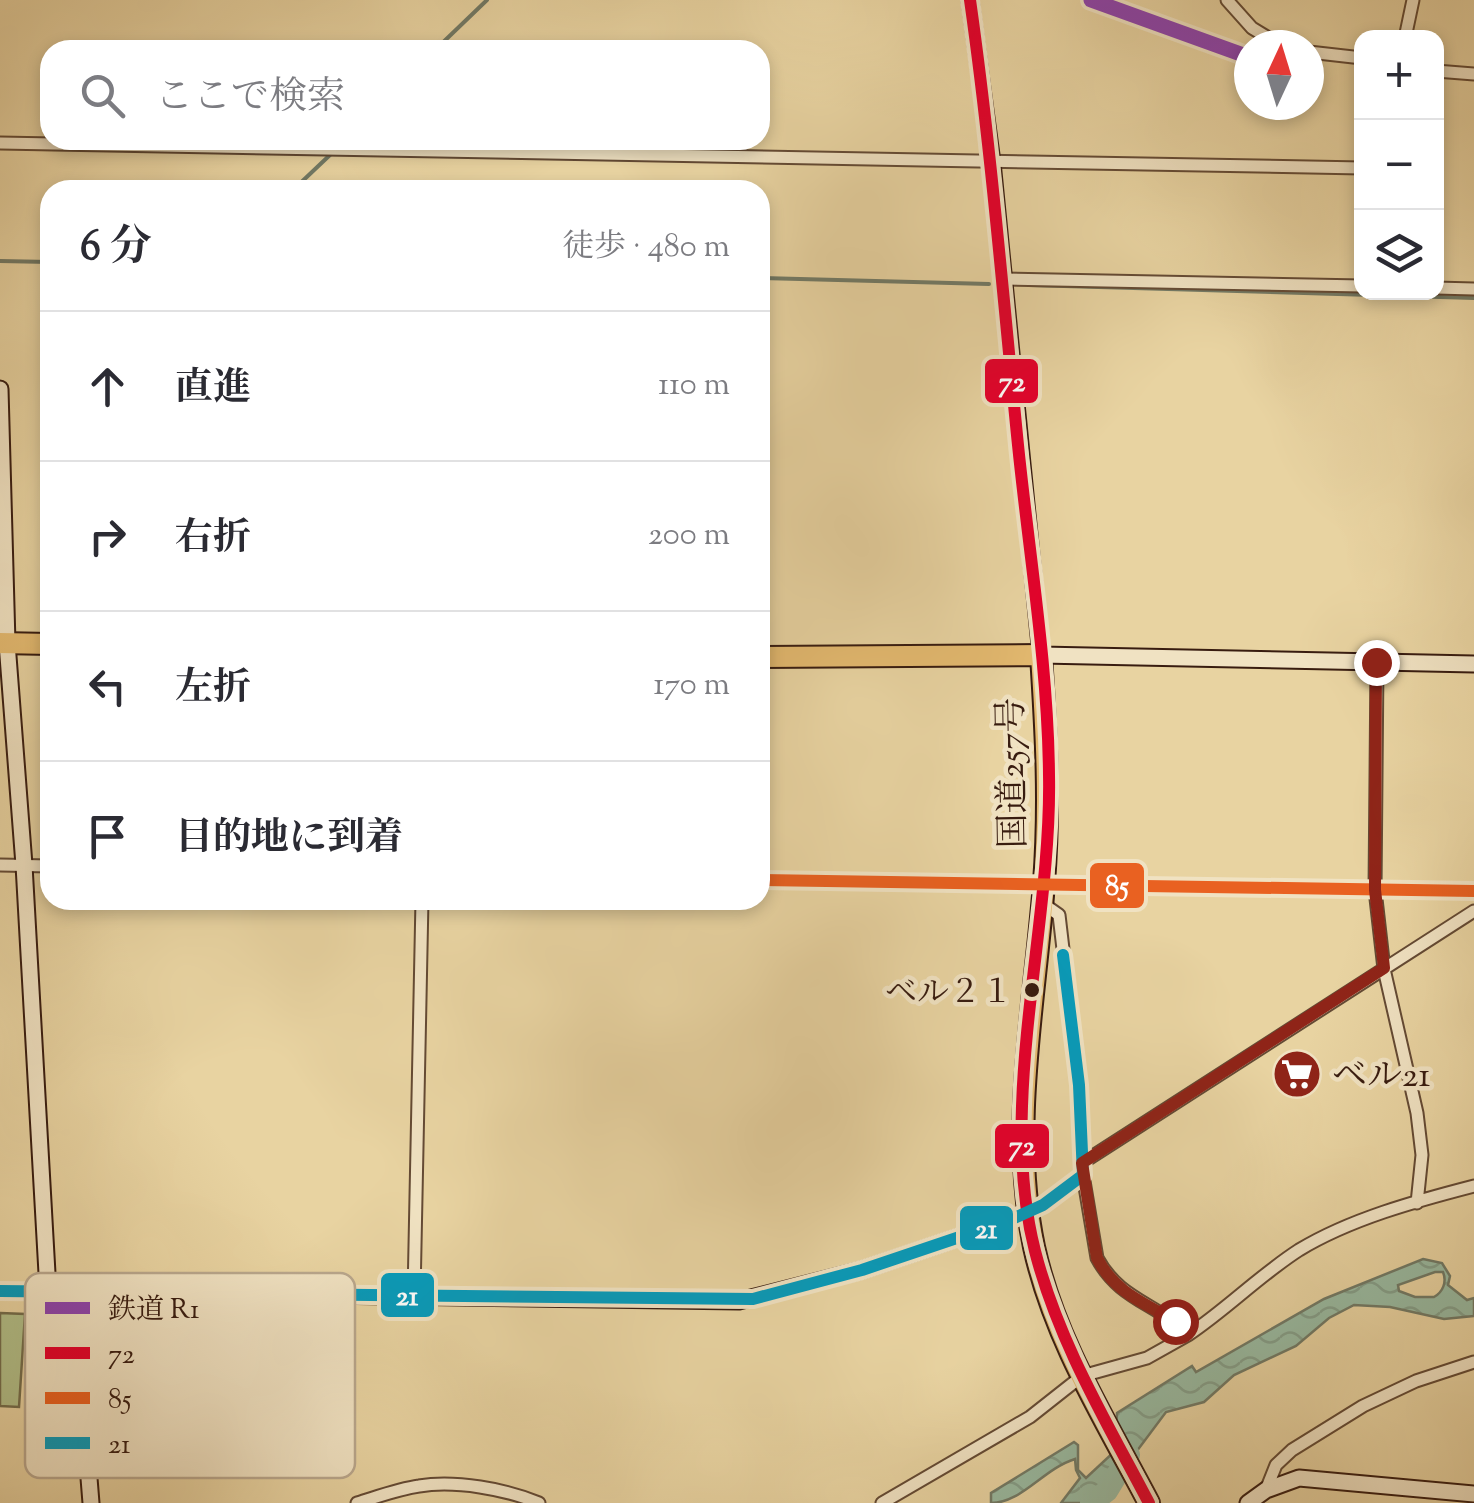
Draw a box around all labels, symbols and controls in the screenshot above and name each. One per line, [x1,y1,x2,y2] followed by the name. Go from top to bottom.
[1234,30,1324,120] north arrow
[1354,30,1444,300] map controls
[1354,30,1444,120] button: +
[40,40,770,150] search box
[75,68,130,123] icon: search
[155,72,345,126] text: ここで検索
[1354,120,1444,210] button: −
[1354,210,1444,300] button: layers
[80,219,152,279] text: 6 分
[562,225,730,271] text: 徒歩 · 480 m
[983,357,1040,405] line badge: 72
[80,359,135,414] icon: ahead
[175,363,251,417] text: 直進
[658,363,730,409] text: 110 m
[999,364,1026,404] text: 72
[80,509,135,564] icon: right
[175,513,251,567] text: 右折
[648,513,730,559] text: 200 m
[1354,640,1400,686] route end
[80,659,135,714] icon: left
[175,663,251,717] text: 左折
[653,663,730,709] text: 170 m
[988,697,1041,849] street label: 国道257号
[80,809,135,864] icon: arrive
[175,813,403,867] text: 目的地に到着
[1088,861,1146,910] line badge: 85
[1105,868,1129,908] text: 85
[885,971,1013,1017] place label: ベル２１
[1022,980,1042,1000] marker: ベル２１
[1271,1048,1323,1100] supermarket icon: ベル21
[1332,1052,1430,1103] place label: ベル21
[993,1122,1051,1170] line badge: 72
[1009,1128,1036,1168] text: 72
[958,1204,1015,1252] line badge: 21
[975,1211,998,1251] text: 21
[379,1271,436,1319] line badge: 21
[25,1273,355,1478] legend
[396,1278,419,1318] text: 21
[108,1291,200,1331] text: 鉄道 R1
[1153,1299,1199,1345] route start
[108,1336,135,1376] text: 72
[108,1381,132,1421] text: 85
[108,1426,131,1466] text: 21

